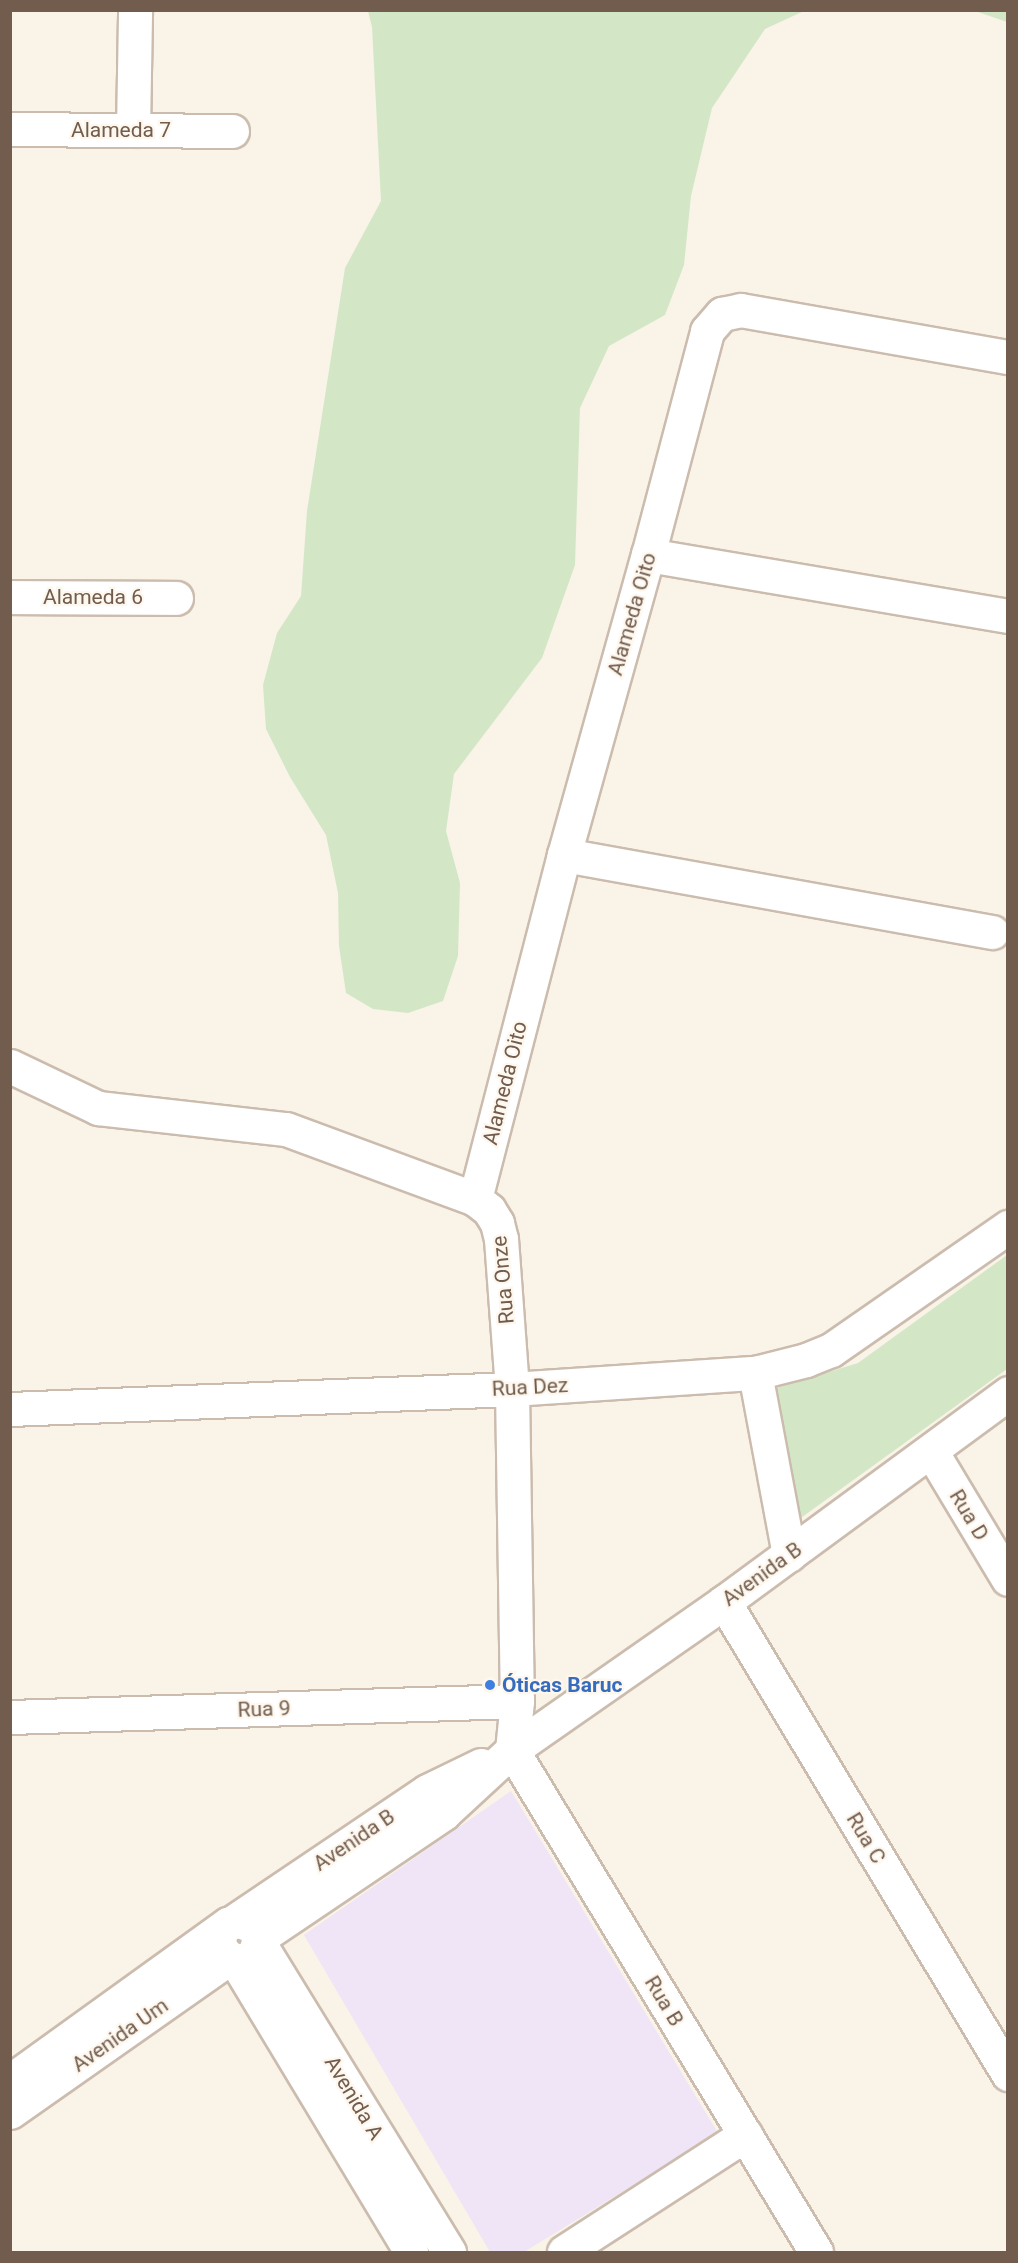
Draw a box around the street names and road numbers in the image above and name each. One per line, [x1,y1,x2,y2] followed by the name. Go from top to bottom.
[71,117,171,143] street label: Alameda 7
[602,550,662,678] street label: Alameda Oito
[43,584,143,610] street label: Alameda 6
[477,1019,533,1147] street label: Alameda Oito
[487,1235,519,1325] street label: Rua Onze
[491,1372,569,1402] street label: Rua Dez
[944,1485,994,1545] street label: Rua D
[717,1537,807,1611] street label: Avenida B
[237,1695,291,1723] street label: Rua 9
[309,1804,399,1876] street label: Avenida B
[841,1808,891,1868] street label: Rua C
[639,1971,689,2031] street label: Rua B
[67,1993,173,2077] street label: Avenida Um
[319,2052,389,2144] street label: Avenida A

